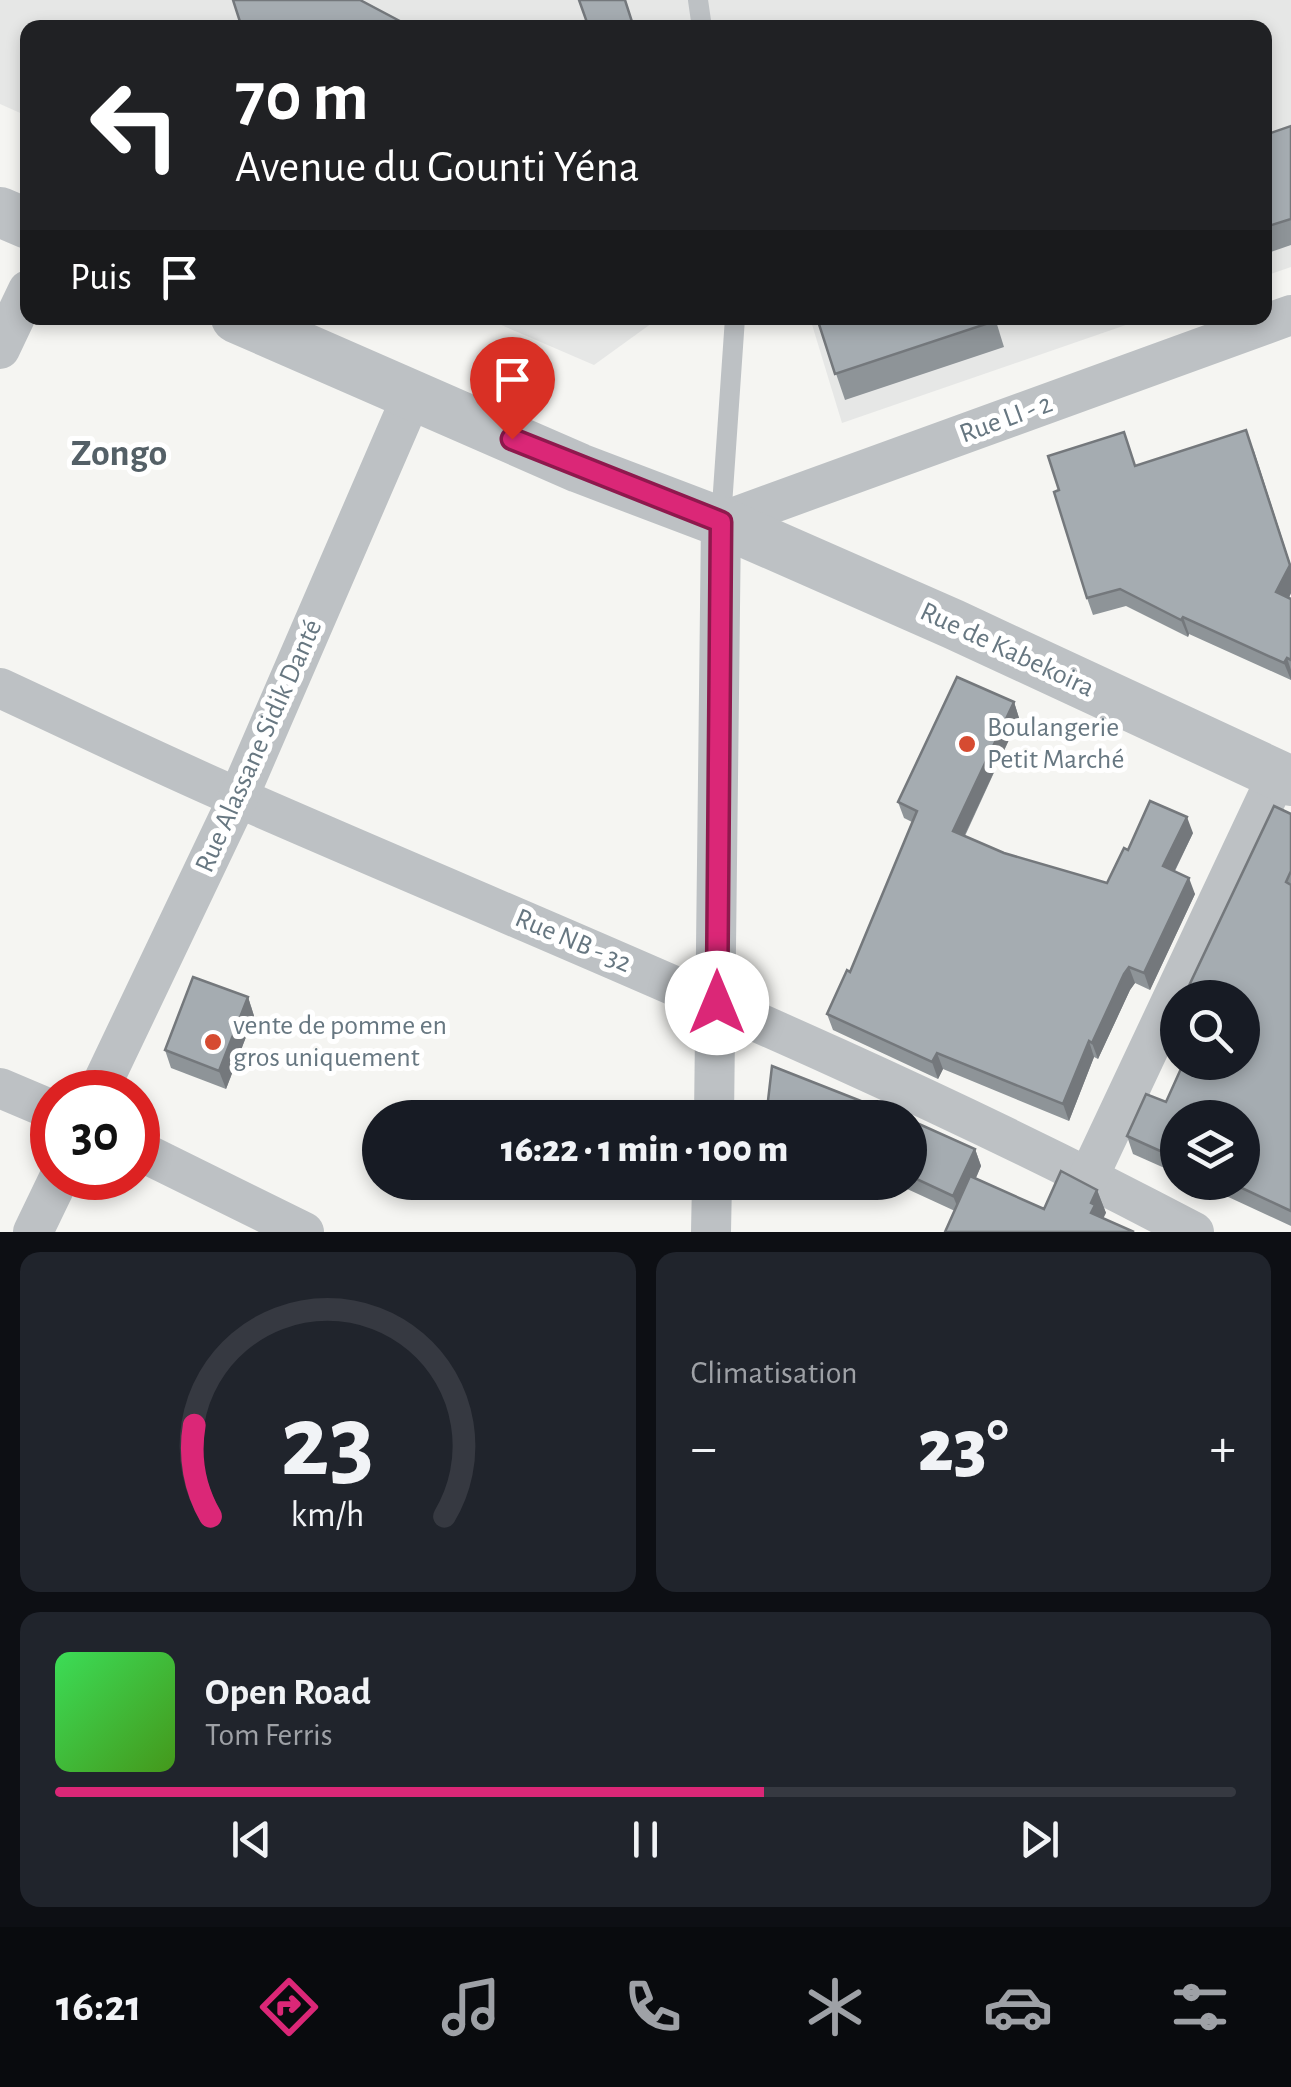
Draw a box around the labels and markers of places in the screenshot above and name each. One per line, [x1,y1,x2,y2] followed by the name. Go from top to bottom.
[470,337,555,440] pin
[987,714,1124,774] place label: Boulangerie Petit Marché
[956,733,978,755] marker: Boulangerie Petit Marché
[233,1012,447,1072] place label: vente de pomme en gros uniquement
[202,1031,224,1053] marker: vente de pomme en gros uniquement

